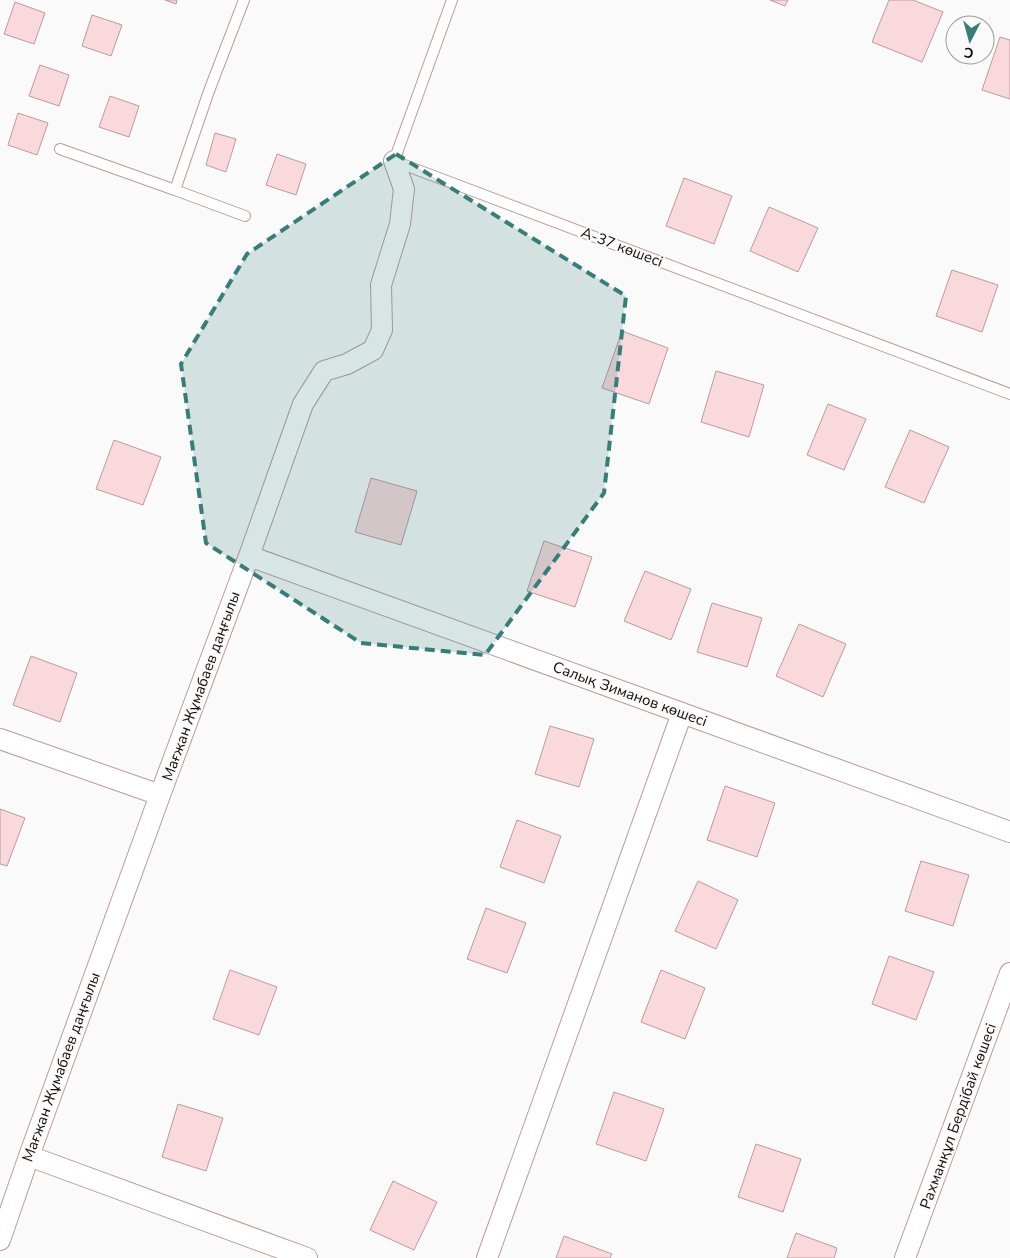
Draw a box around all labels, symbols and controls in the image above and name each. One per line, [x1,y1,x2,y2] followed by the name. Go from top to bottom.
[945,15,995,65] north arrow
[962,42,974,62] text: С
[578,222,666,272] street label: А-37 көшесі
[157,588,245,784] street label: Мағжан Жұмабаев даңғылы
[550,657,710,731] street label: Салық Зиманов көшесі
[17,969,105,1165] street label: Мағжан Жұмабаев даңғылы
[915,1020,1001,1212] street label: Рахманқұл Бердібай көшесі

